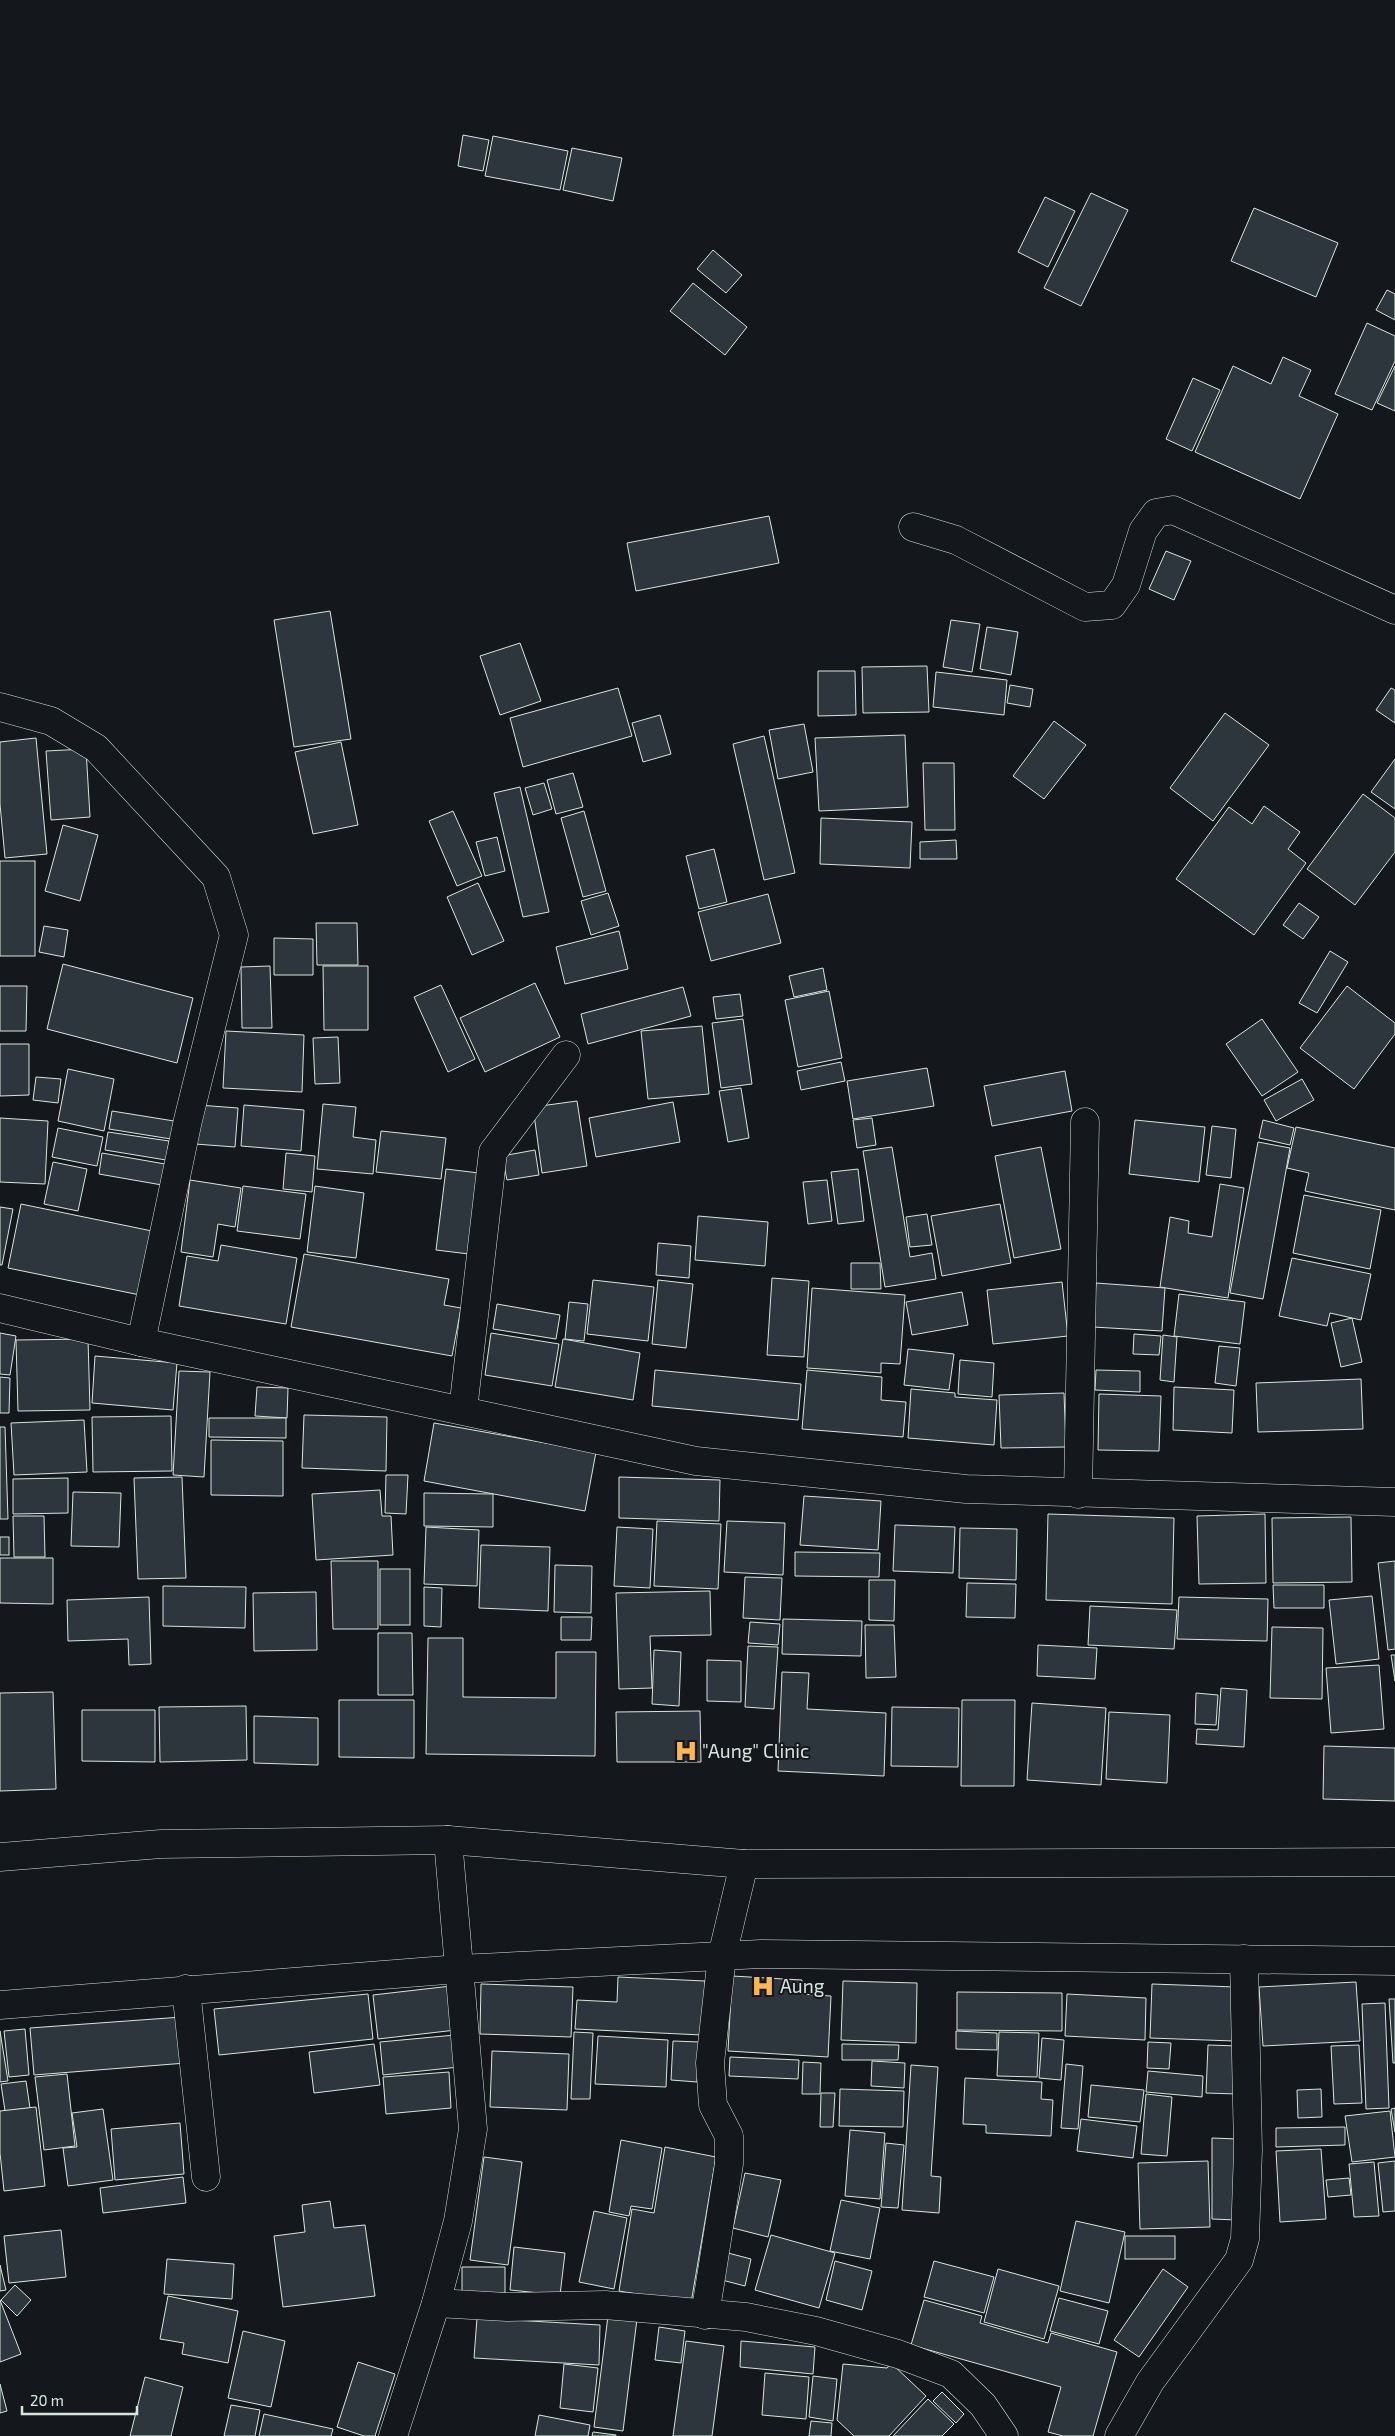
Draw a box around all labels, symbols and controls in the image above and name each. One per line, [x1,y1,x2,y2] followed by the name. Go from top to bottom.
[673,1738,699,1764] hospital icon: "Aung" Clinic
[702,1739,809,1762] place label: "Aung" Clinic
[750,1973,776,1999] hospital icon: Aung
[780,1974,825,1997] place label: Aung
[22,2384,138,2416] scale bar
[30,2391,64,2409] text: 20 m

